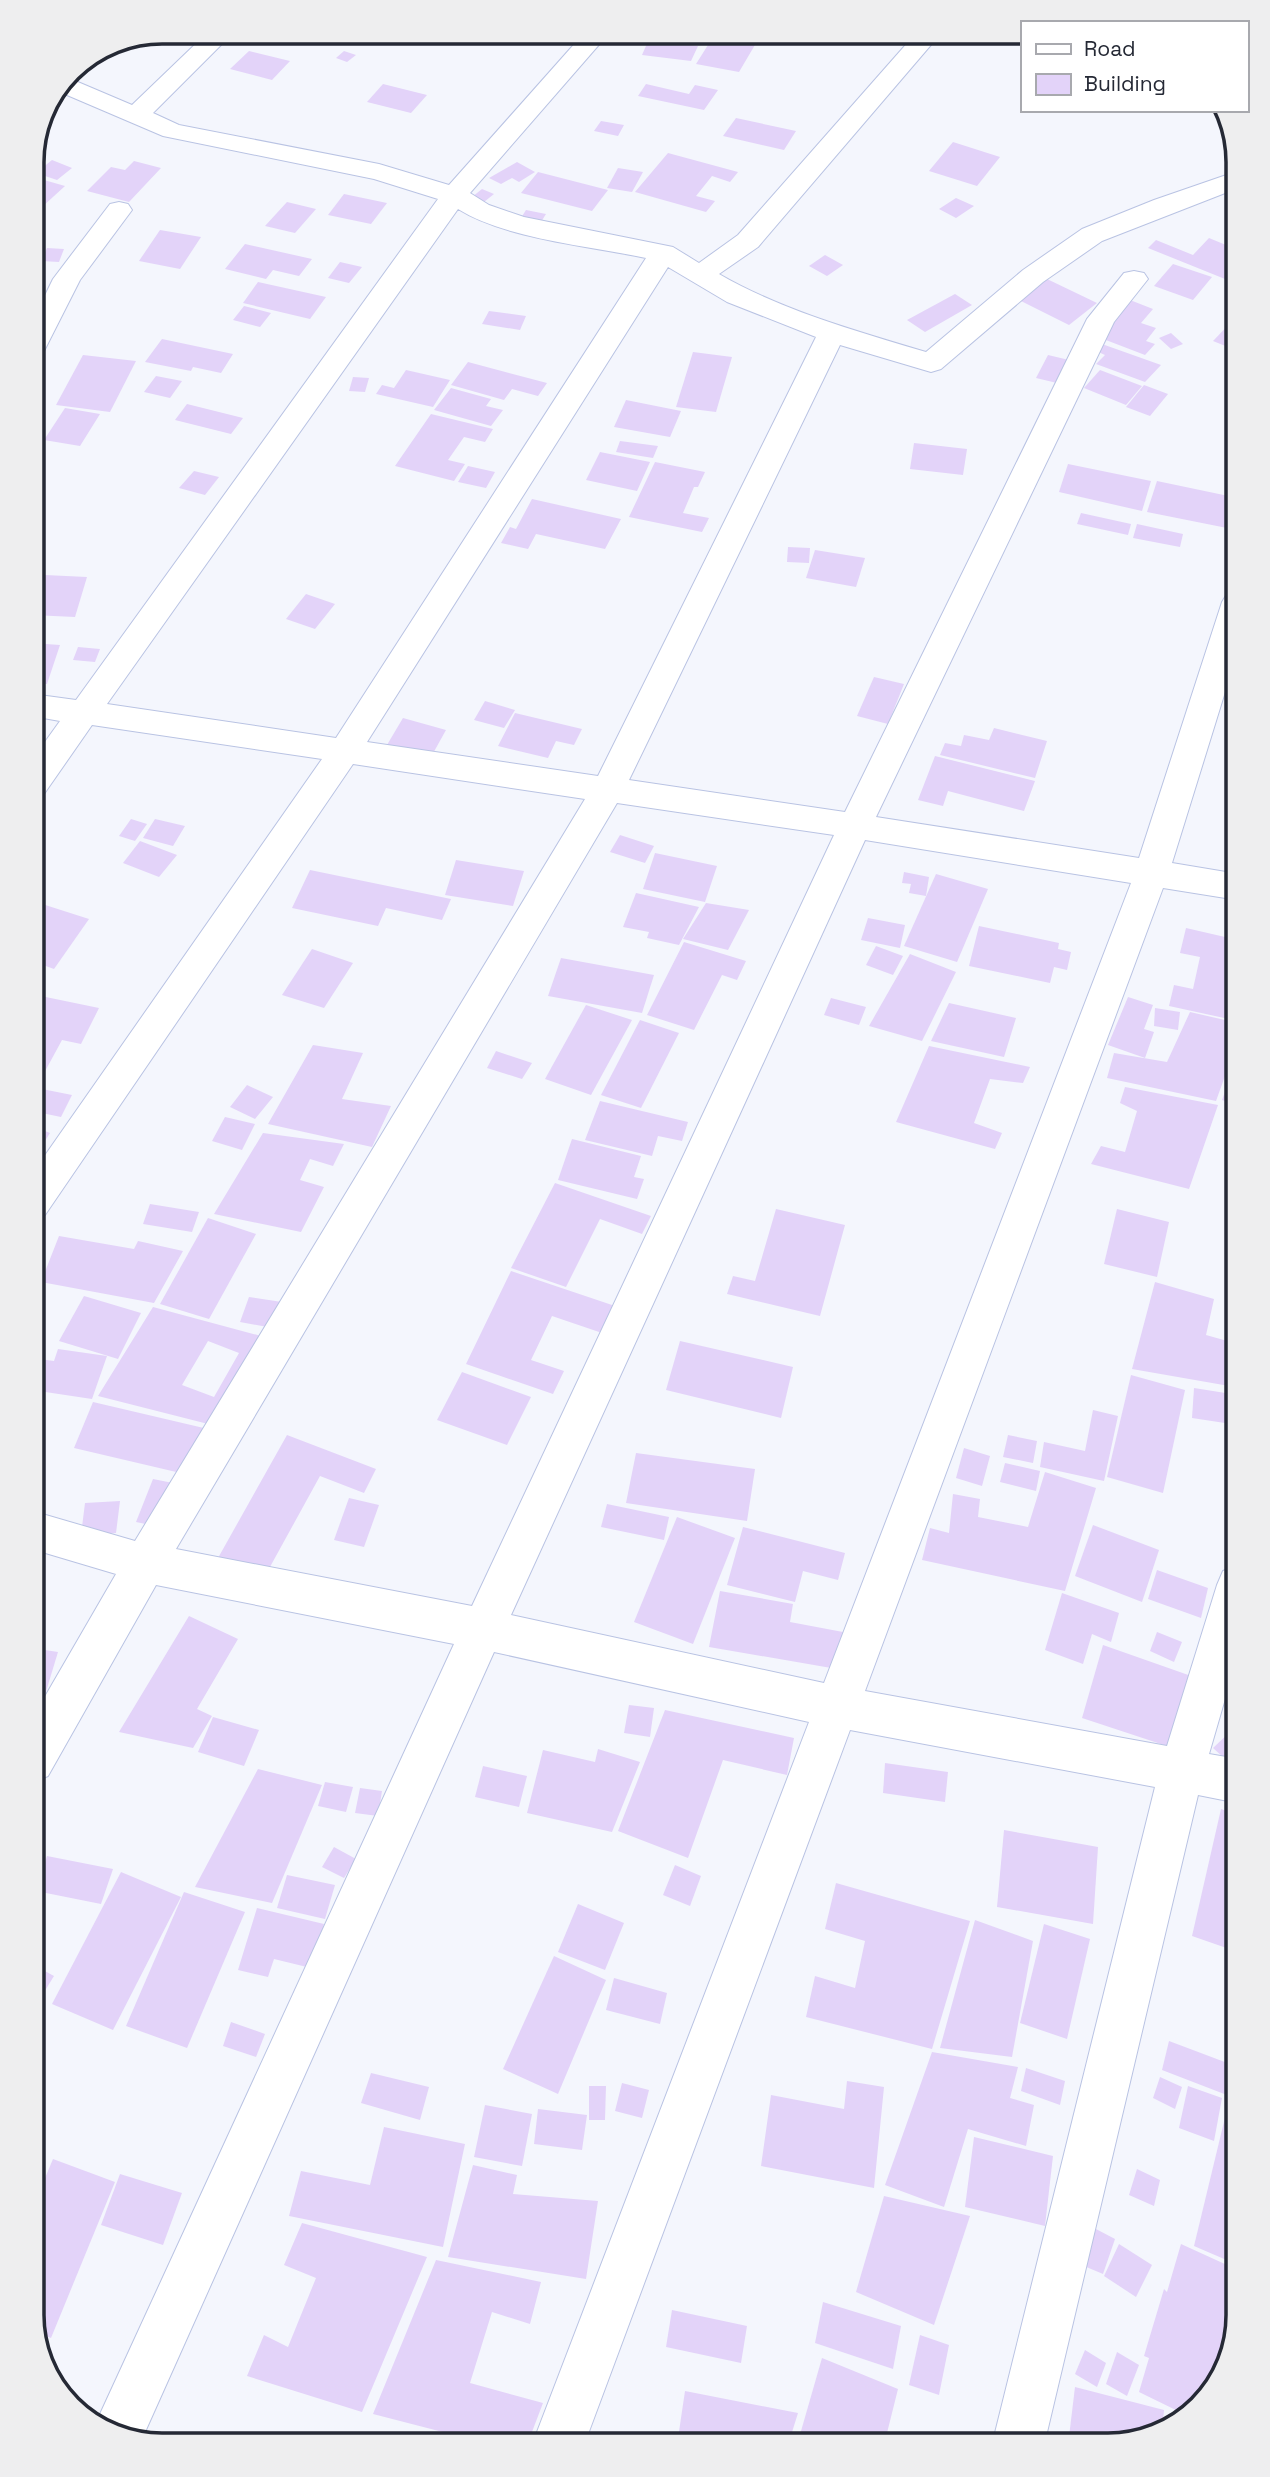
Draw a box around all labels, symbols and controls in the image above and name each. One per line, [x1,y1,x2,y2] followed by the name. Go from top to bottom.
[1021,21,1249,112] legend
[1084,35,1136,62] text: Road
[1084,70,1166,97] text: Building

